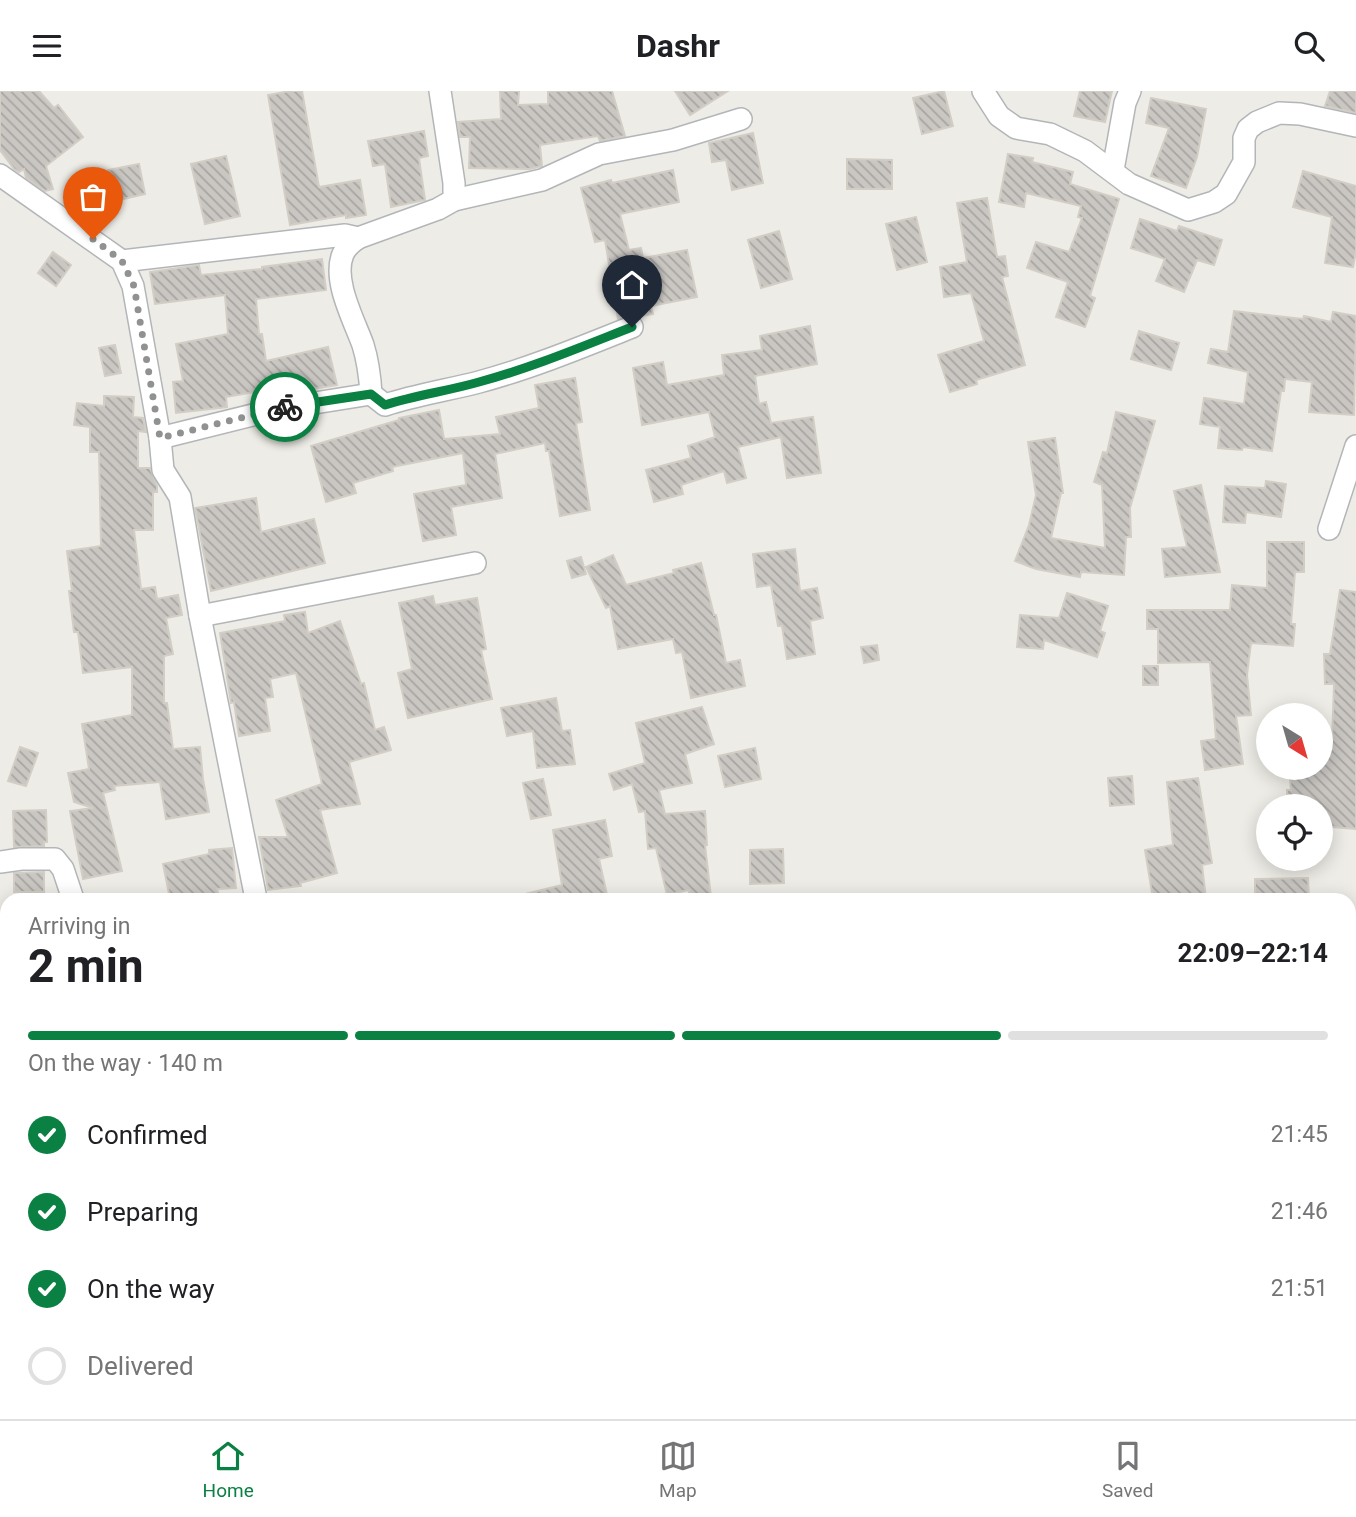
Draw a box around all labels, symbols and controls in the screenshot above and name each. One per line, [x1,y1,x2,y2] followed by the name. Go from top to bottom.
[28,27,66,65] icon: menu
[636,27,720,65] text: Dashr
[1290,27,1328,65] icon: search
[63,167,123,239] pin
[74,178,112,216] icon: bag
[602,255,662,327] pin
[613,266,651,304] icon: home
[250,372,320,442] courier
[266,388,304,426] icon: bike
[1256,703,1334,781] north arrow
[1256,703,1333,871] map controls
[1256,794,1333,871] button: locate
[28,913,131,940] text: Arriving in
[1178,938,1328,968] text: 22:09–22:14
[28,939,144,993] text: 2 min
[28,1050,223,1077] text: On the way · 140 m
[28,1116,66,1154] icon: check
[87,1120,208,1150] text: Confirmed
[1271,1121,1328,1148] text: 21:45
[28,1193,66,1231] icon: check
[87,1197,199,1227] text: Preparing
[1271,1198,1328,1225] text: 21:46
[28,1270,66,1308] icon: check
[87,1274,215,1304] text: On the way
[1271,1275,1328,1302] text: 21:51
[87,1351,194,1381] text: Delivered
[203,1437,254,1502] tab: Home
[659,1437,697,1502] tab: Map
[1102,1437,1153,1502] tab: Saved

